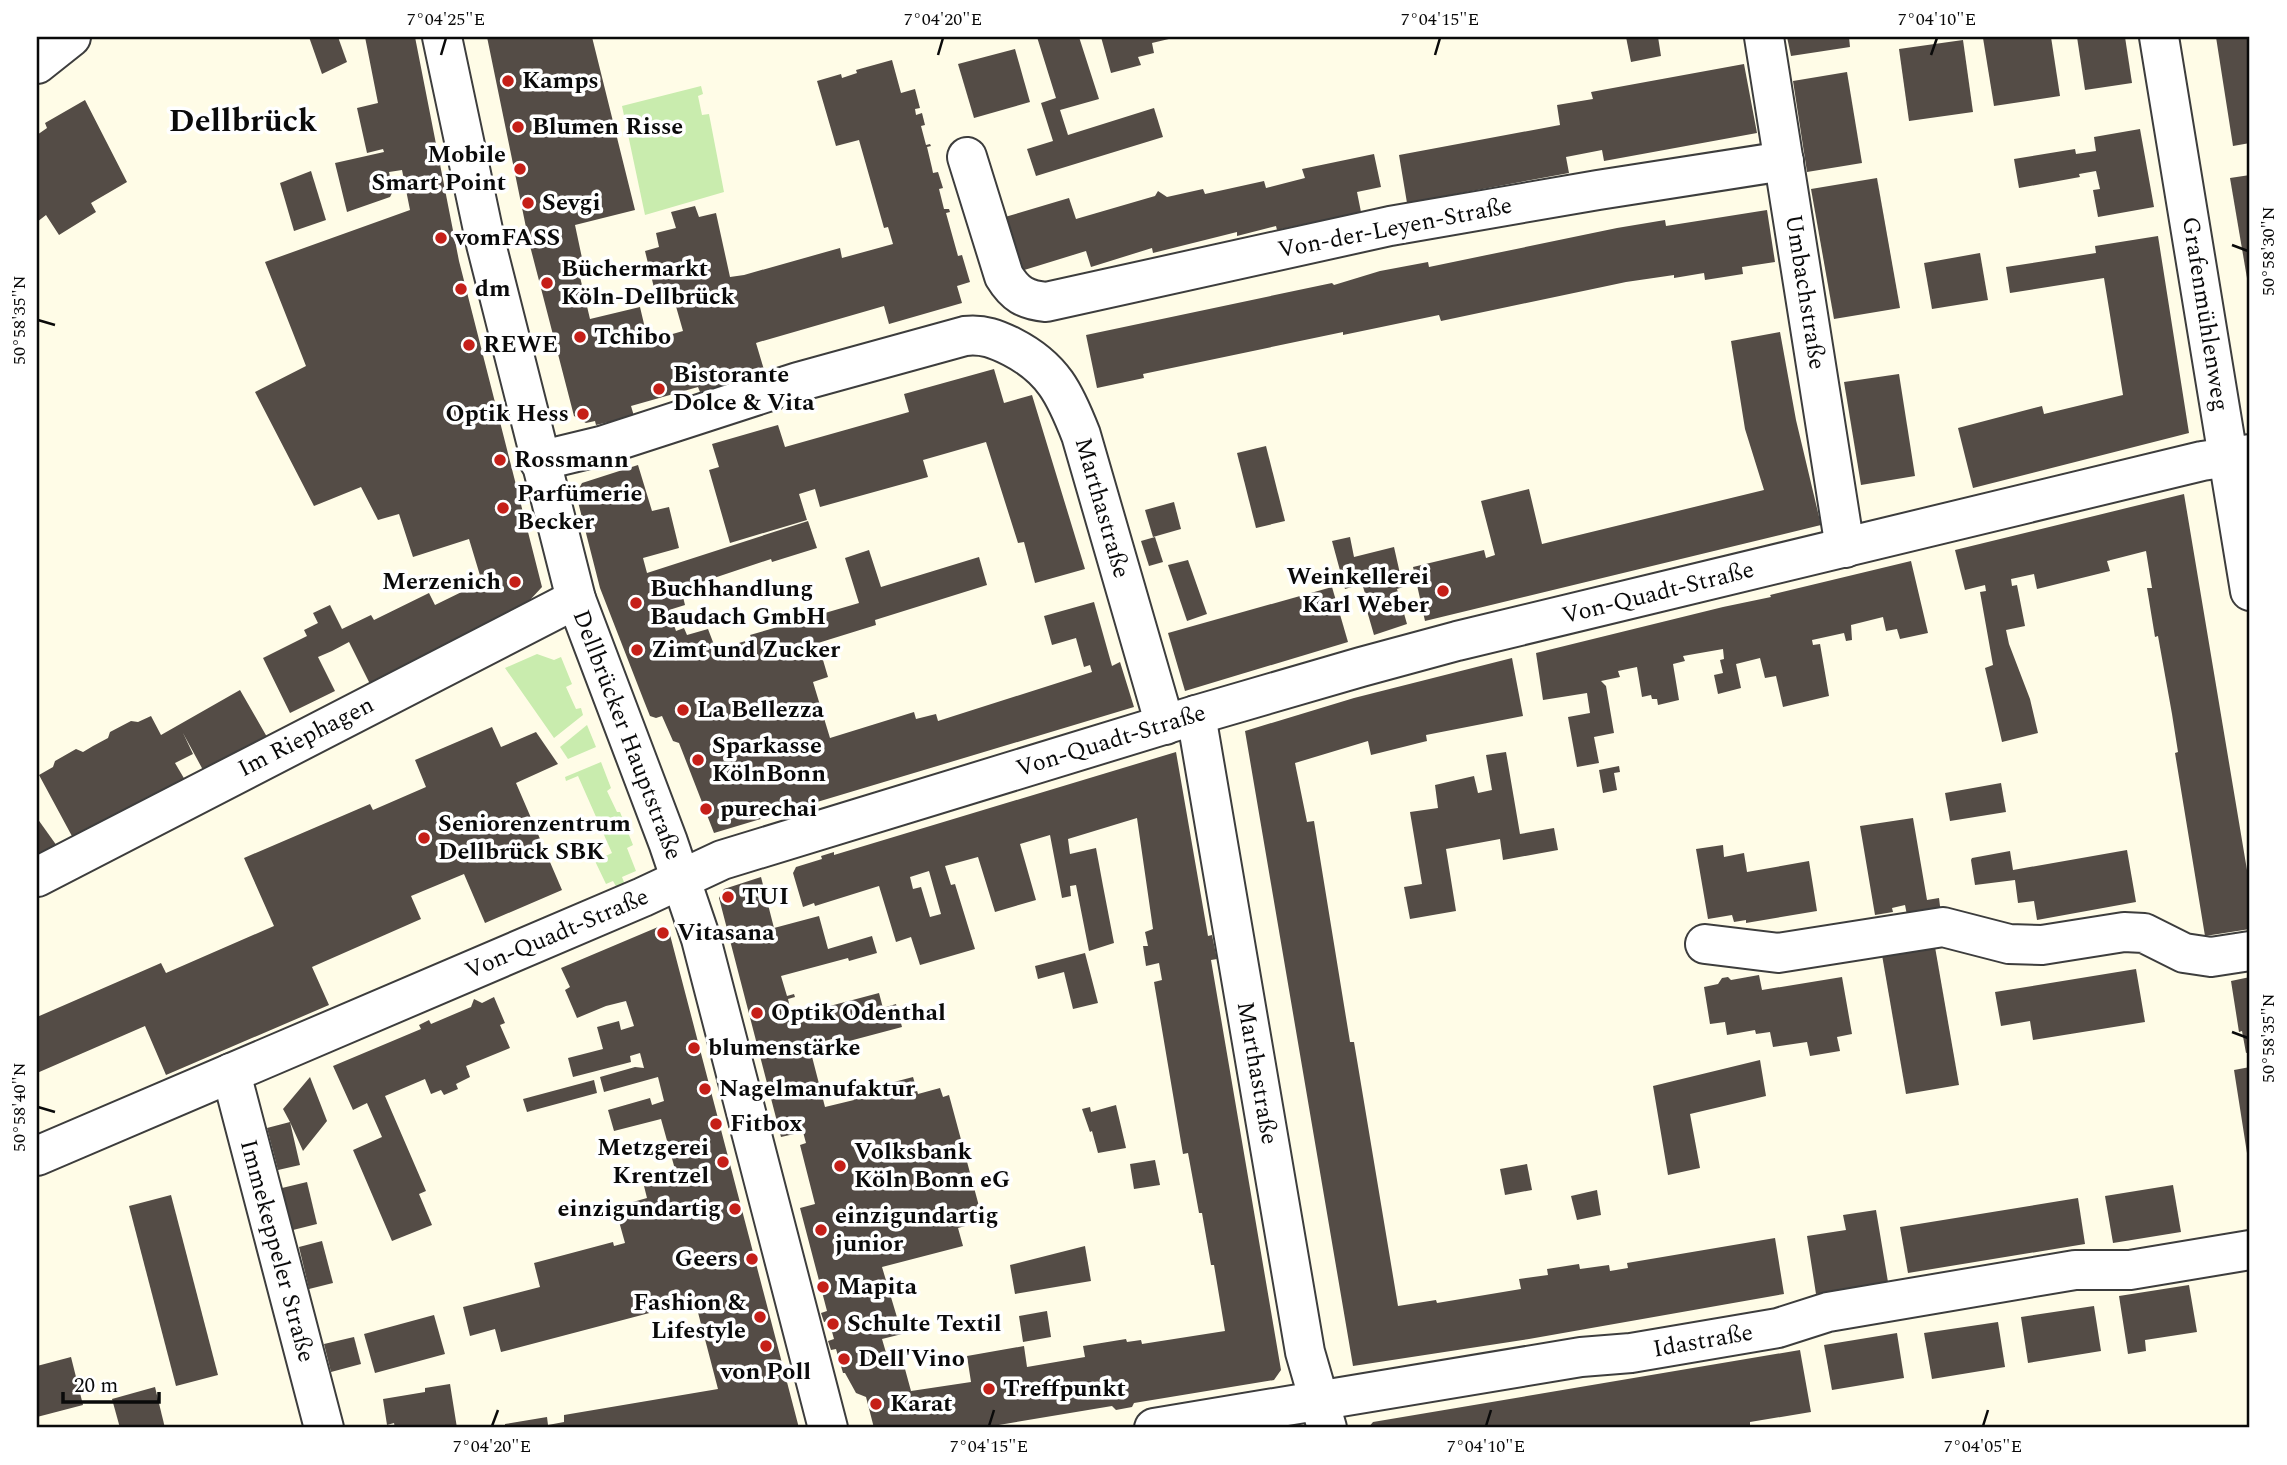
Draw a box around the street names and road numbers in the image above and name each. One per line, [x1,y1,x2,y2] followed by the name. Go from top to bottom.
[1275,188,1515,268] street label: Von-der-Leyen-Straße
[1775,212,1835,372] street label: Umbachstraße
[2172,214,2238,414] street label: Grafenmühlenweg
[1065,433,1139,583] street label: Marthastraße
[1558,552,1758,634] street label: Von-Quadt-Straße
[563,605,691,865] street label: Dellbrücker Hauptstraße
[232,687,380,787] street label: Im Riephagen
[1012,695,1210,787] street label: Von-Quadt-Straße
[459,879,655,989] street label: Von-Quadt-Straße
[1227,999,1287,1147] street label: Marthastraße
[230,1136,324,1366] street label: Immekeppeler Straße
[1650,1315,1756,1367] street label: Idastraße

